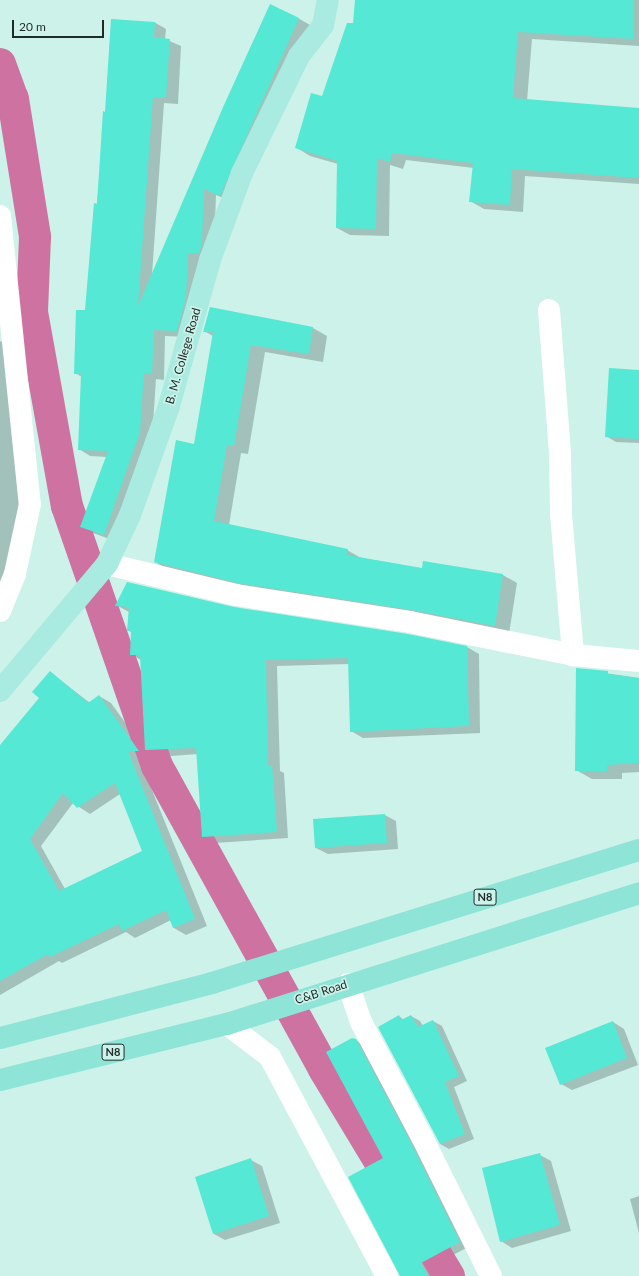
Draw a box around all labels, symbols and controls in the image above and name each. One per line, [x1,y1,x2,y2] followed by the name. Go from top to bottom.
[14,12,106,38] scale bar
[19,19,46,34] text: 20 m
[162,306,204,406] street label: B. M. College Road
[473,888,497,906] road number: N8
[293,977,349,1007] street label: C&B Road
[101,1043,125,1061] road number: N8

